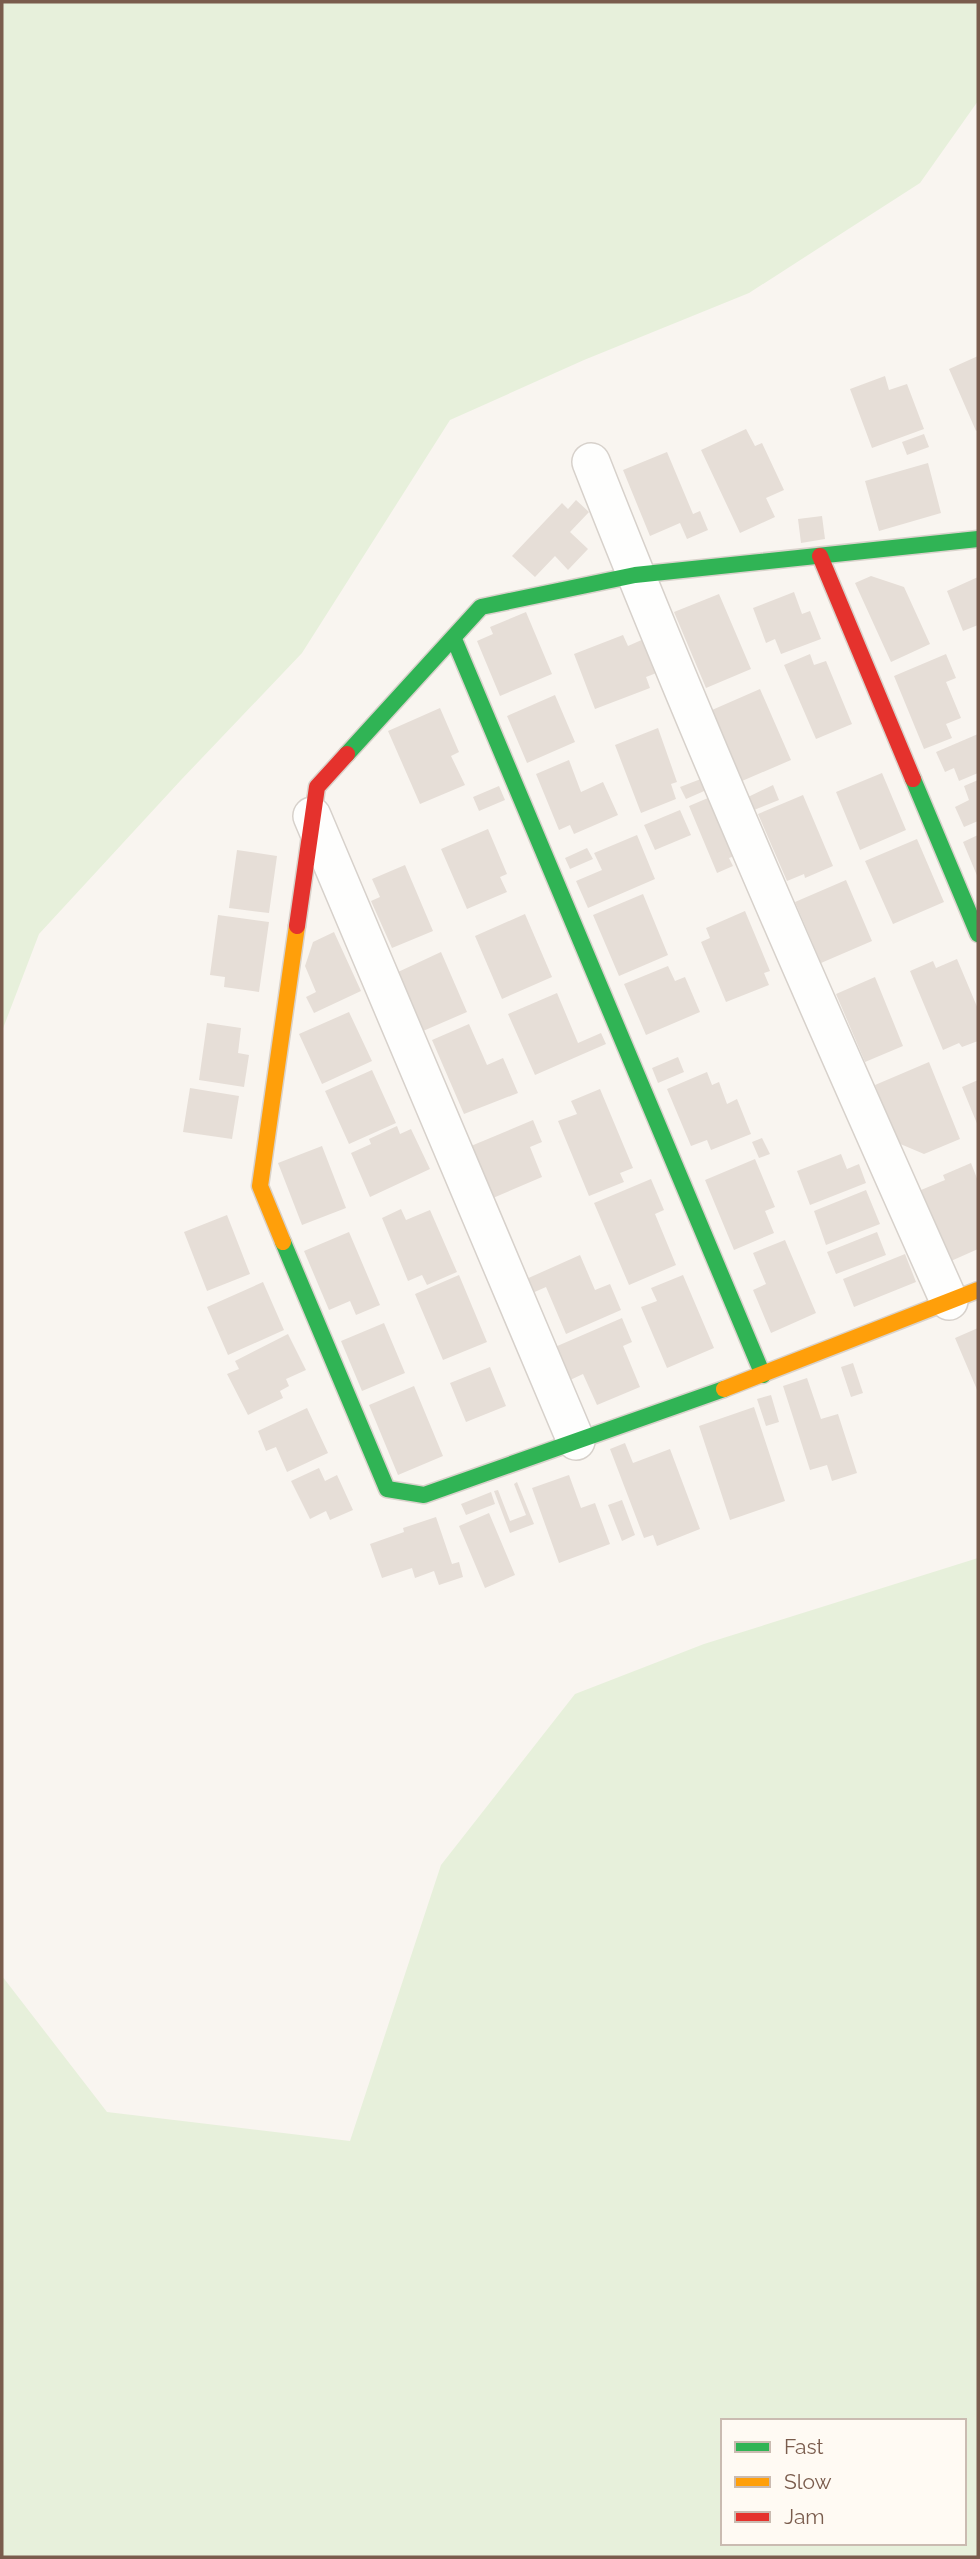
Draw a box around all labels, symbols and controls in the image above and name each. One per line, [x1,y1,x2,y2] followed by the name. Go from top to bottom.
[721,2419,966,2545] legend
[784,2434,824,2459] text: Fast
[784,2469,832,2494] text: Slow
[784,2504,825,2529] text: Jam

